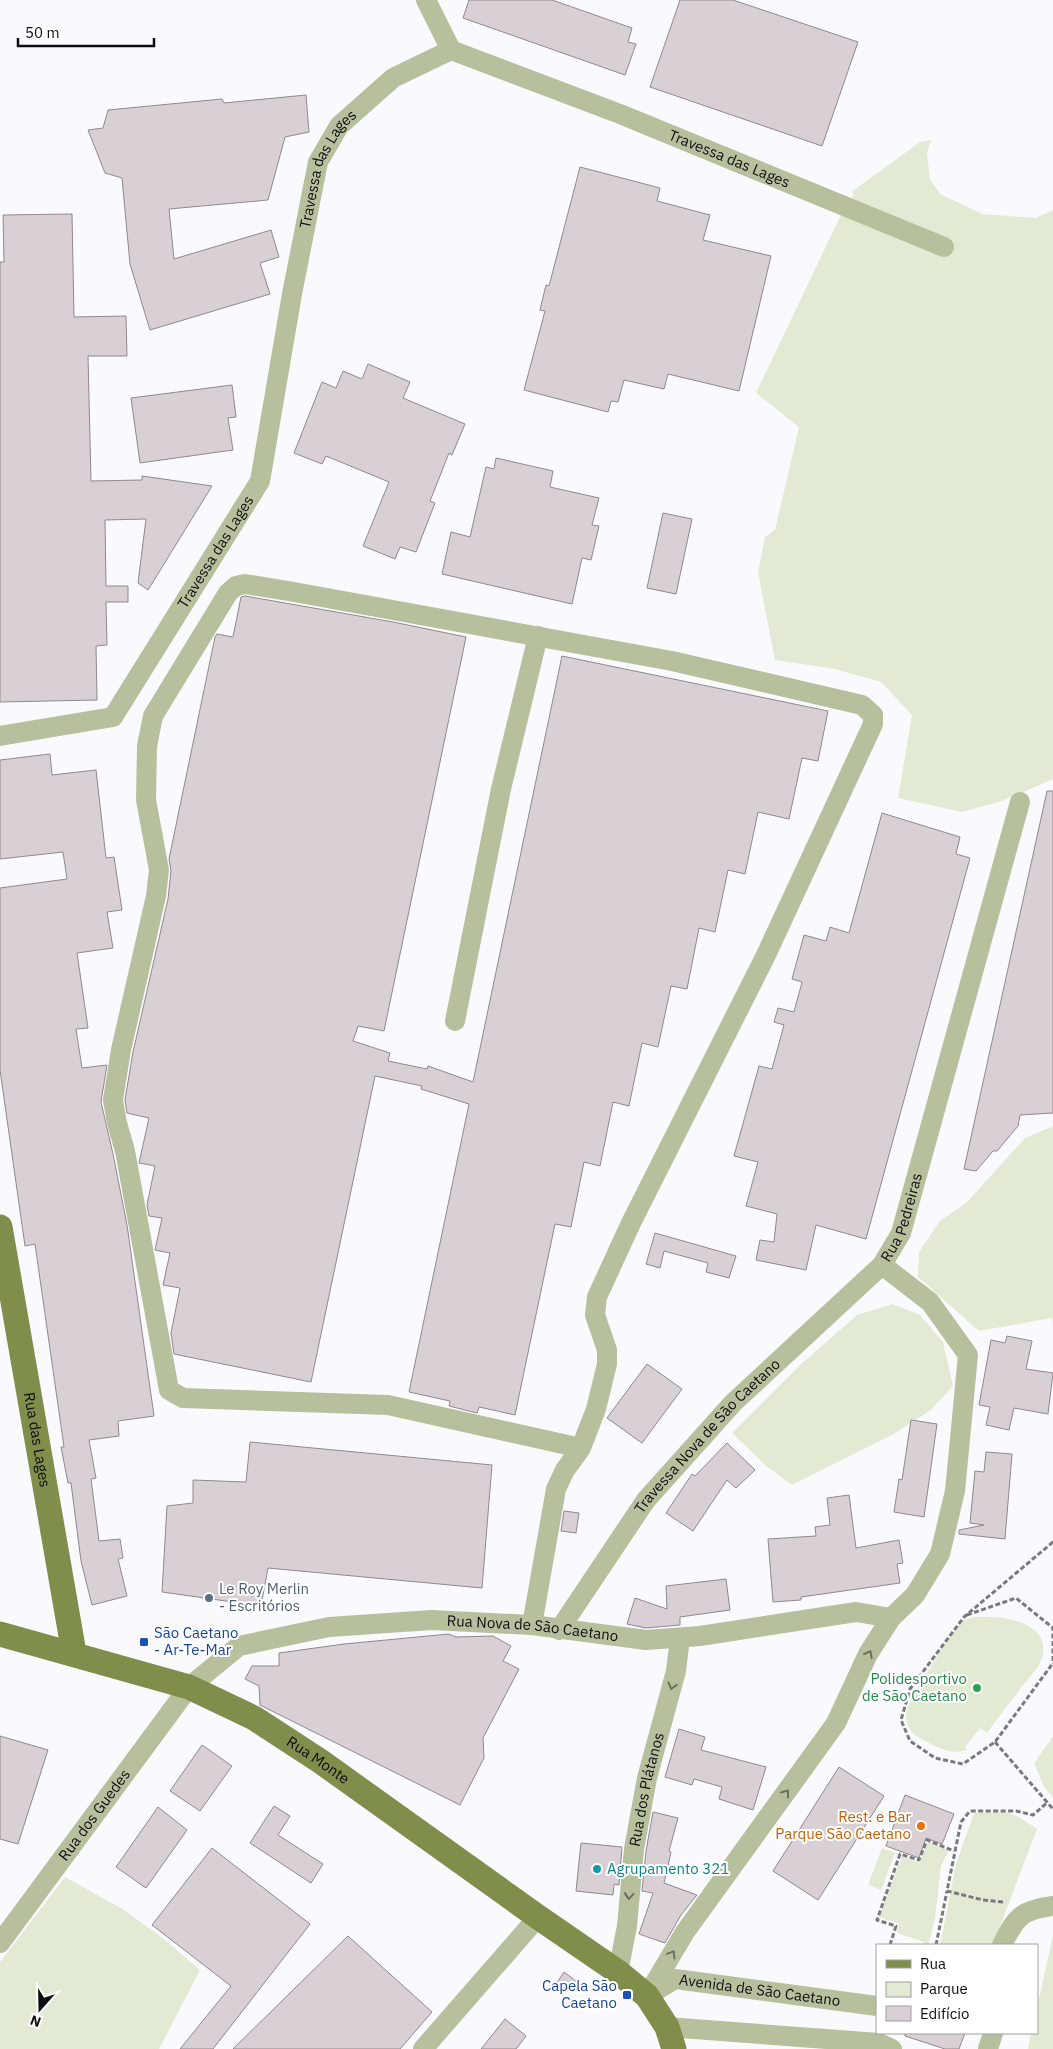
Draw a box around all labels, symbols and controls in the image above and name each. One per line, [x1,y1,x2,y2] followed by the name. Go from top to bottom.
[18,15,154,47] scale bar
[25,23,60,42] text: 50 m
[295,105,360,230] street label: Travessa das Lages
[666,125,793,192] street label: Travessa das Lages
[173,492,258,612] street label: Travessa das Lages
[876,1171,926,1265] street label: Rua Pedreiras
[630,1354,784,1517] street label: Travessa Nova de São Caetano
[20,1391,55,1489] street label: Rua das Lages
[219,1579,309,1615] place label: Le Roy Merlin - Escritórios
[203,1592,215,1604] marker: Le Roy Merlin - Escritórios
[446,1611,620,1645] street label: Rua Nova de São Caetano
[154,1623,238,1659] place label: São Caetano - Ar-Te-Mar
[138,1636,150,1648] marker: São Caetano - Ar-Te-Mar
[863,1650,873,1659] one-way arrow
[862,1669,967,1705] place label: Polidesportivo de São Caetano
[668,1682,678,1690] one-way arrow
[971,1682,983,1694] marker: Polidesportivo de São Caetano
[625,1730,668,1848] street label: Rua dos Plátanos
[283,1732,354,1788] street label: Rua Monte
[54,1765,134,1864] street label: Rua dos Guedes
[780,1789,789,1799] one-way arrow
[775,1807,911,1843] place label: Rest. e Bar Parque São Caetano
[915,1820,927,1832] marker: Rest. e Bar Parque São Caetano
[607,1859,729,1878] place label: Agrupamento 321
[591,1863,603,1875] marker: Agrupamento 321
[624,1893,635,1901] one-way arrow
[876,1944,1038,2034] legend
[666,1951,676,1960] one-way arrow
[920,1954,946,1973] text: Rua
[678,1970,842,2010] street label: Avenida de São Caetano
[542,1976,617,2012] place label: Capela São Caetano
[920,1979,968,1998] text: Parque
[15,1984,65,2034] north arrow
[621,1989,633,2001] marker: Capela São Caetano
[920,2004,969,2023] text: Edifício
[28,2011,43,2031] text: N

